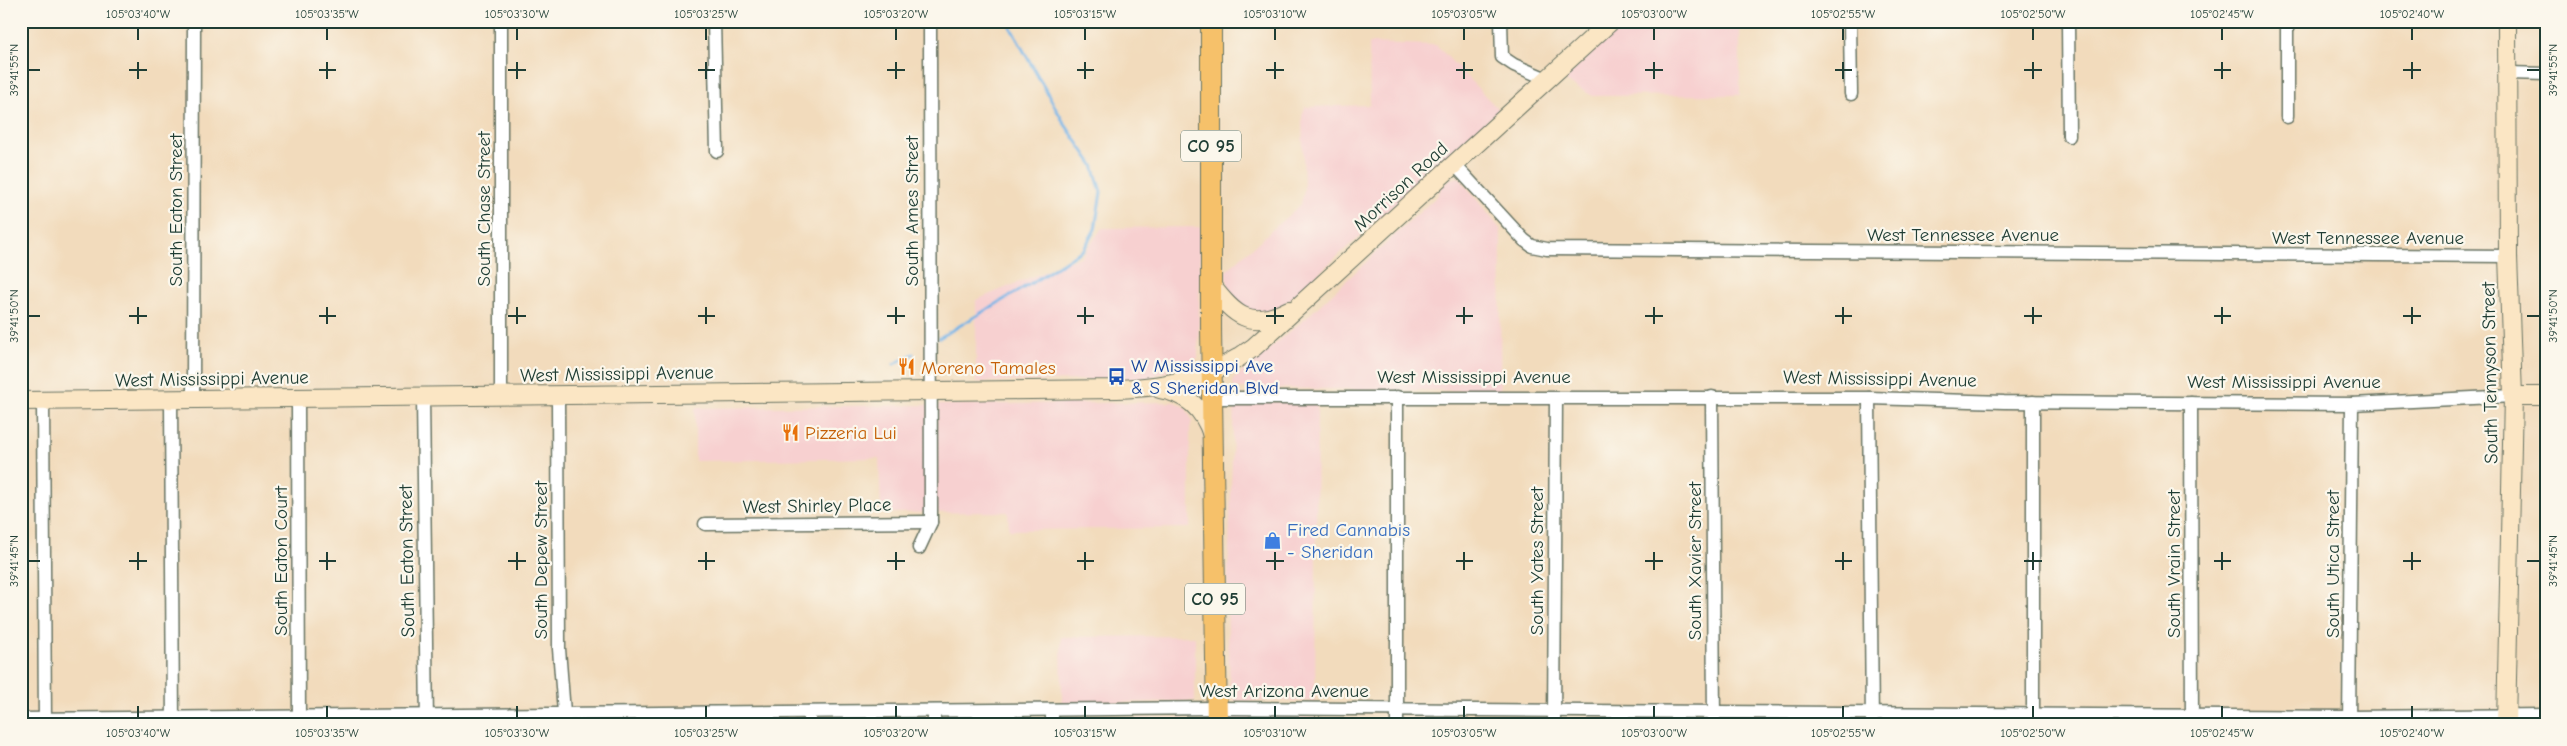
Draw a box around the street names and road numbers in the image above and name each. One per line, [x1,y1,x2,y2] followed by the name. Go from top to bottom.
[1181,130,1241,162] road number: CO 95
[473,131,495,287] street label: South Chase Street
[165,133,187,286] street label: South Eaton Street
[901,135,923,286] street label: South Ames Street
[1349,137,1452,236] street label: Morrison Road
[1867,224,2059,246] street label: West Tennessee Avenue
[2272,227,2464,249] street label: West Tennessee Avenue
[2477,281,2503,464] street label: South Tennyson Street
[520,361,714,387] street label: West Mississippi Avenue
[115,366,309,392] street label: West Mississippi Avenue
[1377,366,1571,388] street label: West Mississippi Avenue
[1783,366,1977,392] street label: West Mississippi Avenue
[2187,371,2381,393] street label: West Mississippi Avenue
[530,480,552,639] street label: South Depew Street
[1684,481,1706,640] street label: South Xavier Street
[395,484,419,638] street label: South Eaton Street
[270,486,292,636] street label: South Eaton Court
[1526,486,1548,635] street label: South Yates Street
[2163,489,2185,638] street label: South Vrain Street
[2322,489,2344,638] street label: South Utica Street
[742,494,892,518] street label: West Shirley Place
[1185,584,1245,614] road number: CO 95
[1199,680,1369,702] street label: West Arizona Avenue

